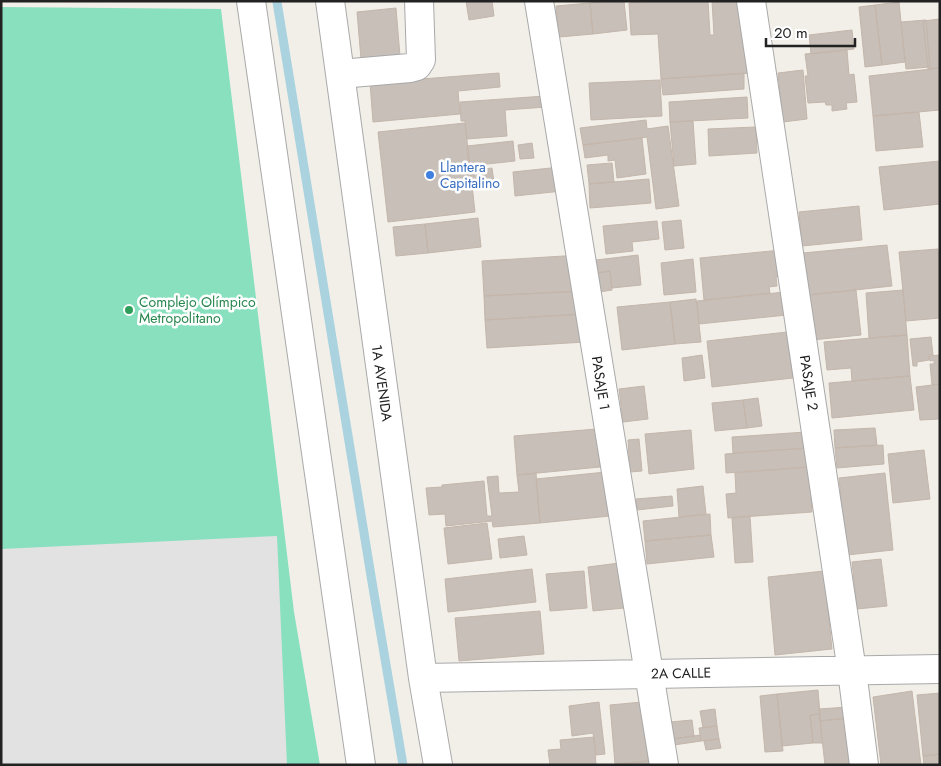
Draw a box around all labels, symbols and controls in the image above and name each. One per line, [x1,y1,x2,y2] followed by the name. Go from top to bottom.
[766,15,855,47] scale bar
[774,22,808,44] text: 20 m
[440,157,500,193] place label: Llantera Capitalino
[424,169,436,181] marker: Llantera Capitalino
[139,292,256,328] place label: Complejo Olímpico Metropolitano
[123,304,135,316] marker: Complejo Olímpico Metropolitano
[367,343,397,423] street label: 1A AVENIDA
[795,354,823,412] street label: PASAJE 2
[587,355,615,411] street label: PASAJE 1
[651,662,711,684] street label: 2A CALLE

